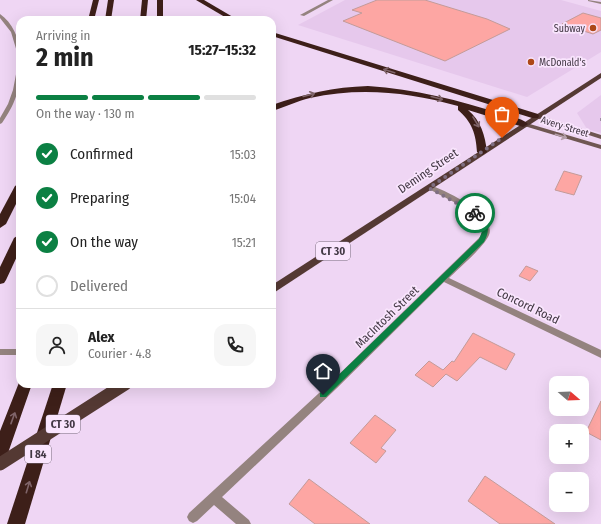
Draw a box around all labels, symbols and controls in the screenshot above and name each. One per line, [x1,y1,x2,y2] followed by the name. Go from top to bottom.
[554,23,586,35] place label: Subway
[588,23,598,33] marker: Subway
[36,28,90,43] text: Arriving in
[188,41,256,59] text: 15:27–15:32
[36,42,94,73] text: 2 min
[526,57,536,67] marker: McDonald's
[539,57,586,69] place label: McDonald's
[382,67,395,74] one-way arrow
[302,91,315,98] one-way arrow
[430,95,443,102] one-way arrow
[485,97,519,138] pin
[491,103,513,125] icon: bag
[36,106,135,121] text: On the way · 130 m
[539,114,591,140] street label: Avery Street
[471,117,480,128] one-way arrow
[554,133,567,140] one-way arrow
[36,143,58,165] icon: check
[70,145,133,163] text: Confirmed
[395,146,461,196] street label: Deming Street
[230,147,256,162] text: 15:03
[36,187,58,209] icon: check
[70,189,129,207] text: Preparing
[229,191,256,206] text: 15:04
[455,193,495,233] courier
[464,202,486,224] icon: bike
[36,231,58,253] icon: check
[70,233,138,251] text: On the way
[232,235,256,250] text: 15:21
[316,242,350,260] road number: CT 30
[70,277,128,295] text: Delivered
[352,283,422,351] street label: MacIntosh Street
[495,285,561,327] street label: Concord Road
[36,324,78,366] button: person
[214,324,256,366] button: phone
[88,328,115,346] text: Alex
[88,346,151,361] text: Courier · 4.8
[306,354,340,395] pin
[312,360,334,382] icon: home
[549,376,589,416] north arrow
[549,376,589,512] map controls
[9,413,17,425] one-way arrow
[46,415,80,433] road number: CT 30
[549,424,589,464] button: +
[25,445,51,463] road number: I 84
[549,472,589,512] button: −
[25,480,32,493] one-way arrow

